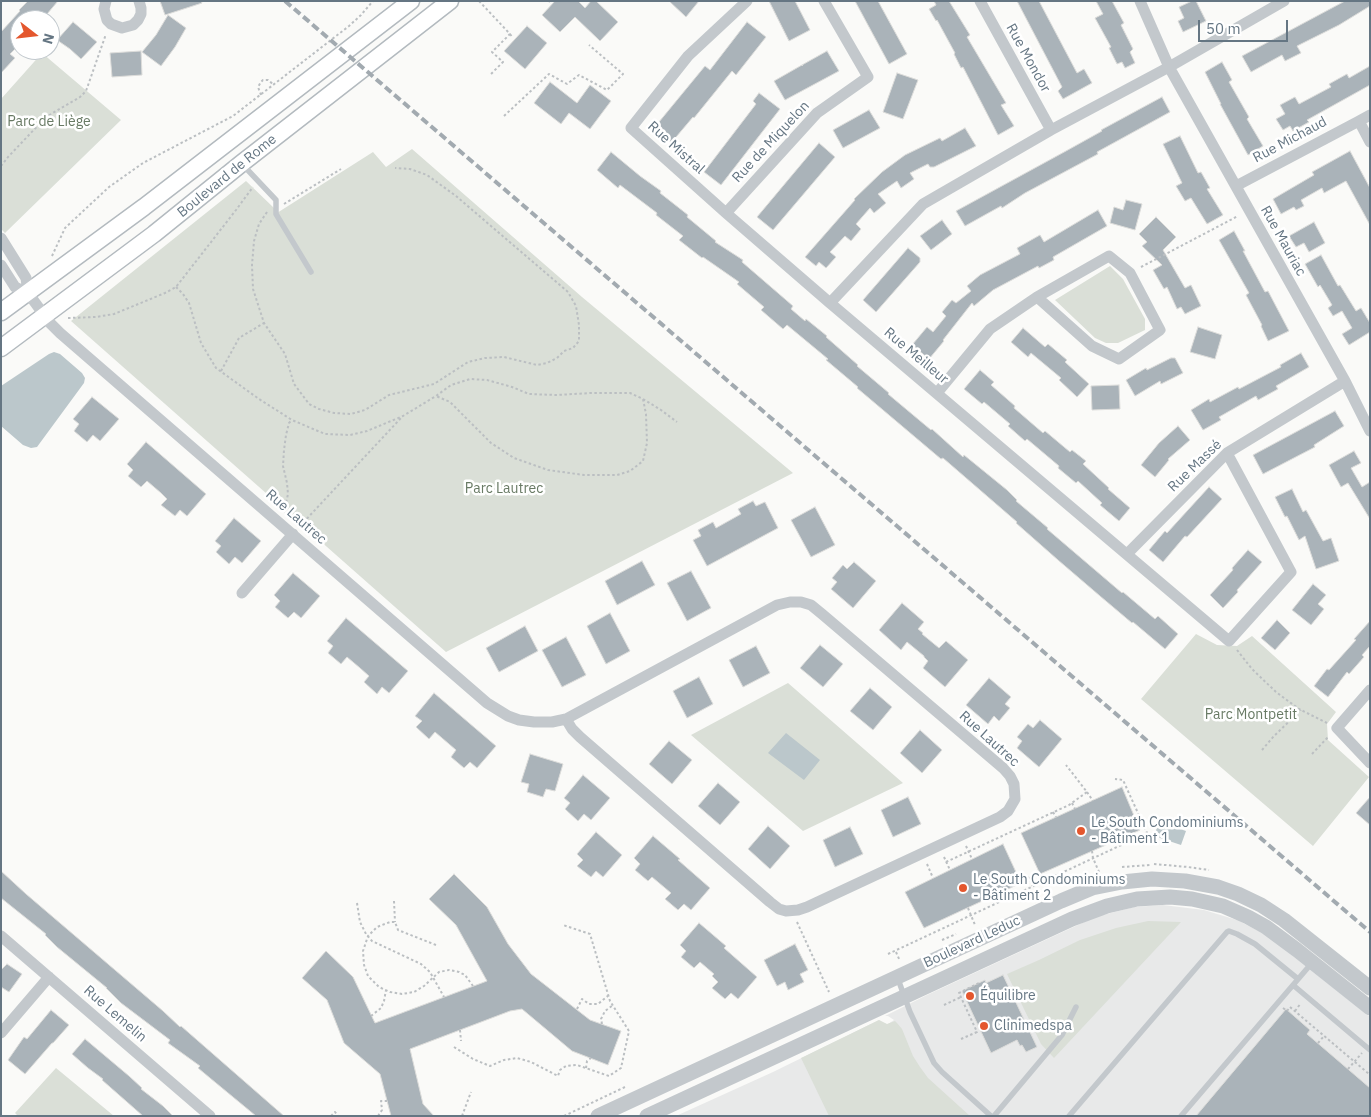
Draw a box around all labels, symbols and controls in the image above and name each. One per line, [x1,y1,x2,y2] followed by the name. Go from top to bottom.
[10,10,60,60] north arrow
[1201,10,1291,42] scale bar
[1206,19,1241,38] text: 50 m
[1002,21,1054,95] street label: Rue Mondor
[38,31,59,46] text: N
[729,98,813,186] street label: Rue de Miquelon
[1250,113,1330,167] street label: Rue Michaud
[7,114,91,130] park label: Parc de Liège
[644,118,708,178] street label: Rue Mistral
[174,131,280,221] street label: Boulevard de Rome
[1257,203,1309,279] street label: Rue Mauriac
[880,324,952,388] street label: Rue Meilleur
[1165,436,1225,496] street label: Rue Massé
[465,481,543,497] park label: Parc Lautrec
[262,486,330,548] street label: Rue Lautrec
[1205,707,1297,723] park label: Parc Montpetit
[955,708,1023,770] street label: Rue Lautrec
[1091,815,1244,848] place label: Le South Condominiums - Bâtiment 1
[1075,825,1087,837] marker: Le South Condominiums - Bâtiment 1
[973,872,1126,904] place label: Le South Condominiums - Bâtiment 2
[957,882,969,894] marker: Le South Condominiums - Bâtiment 2
[921,912,1023,972] street label: Boulevard Leduc
[80,982,150,1046] street label: Rue Lemelin
[980,988,1036,1004] place label: Équilibre
[964,990,976,1002] marker: Équilibre
[994,1018,1072,1034] place label: Clinimedspa
[978,1020,990,1032] marker: Clinimedspa

